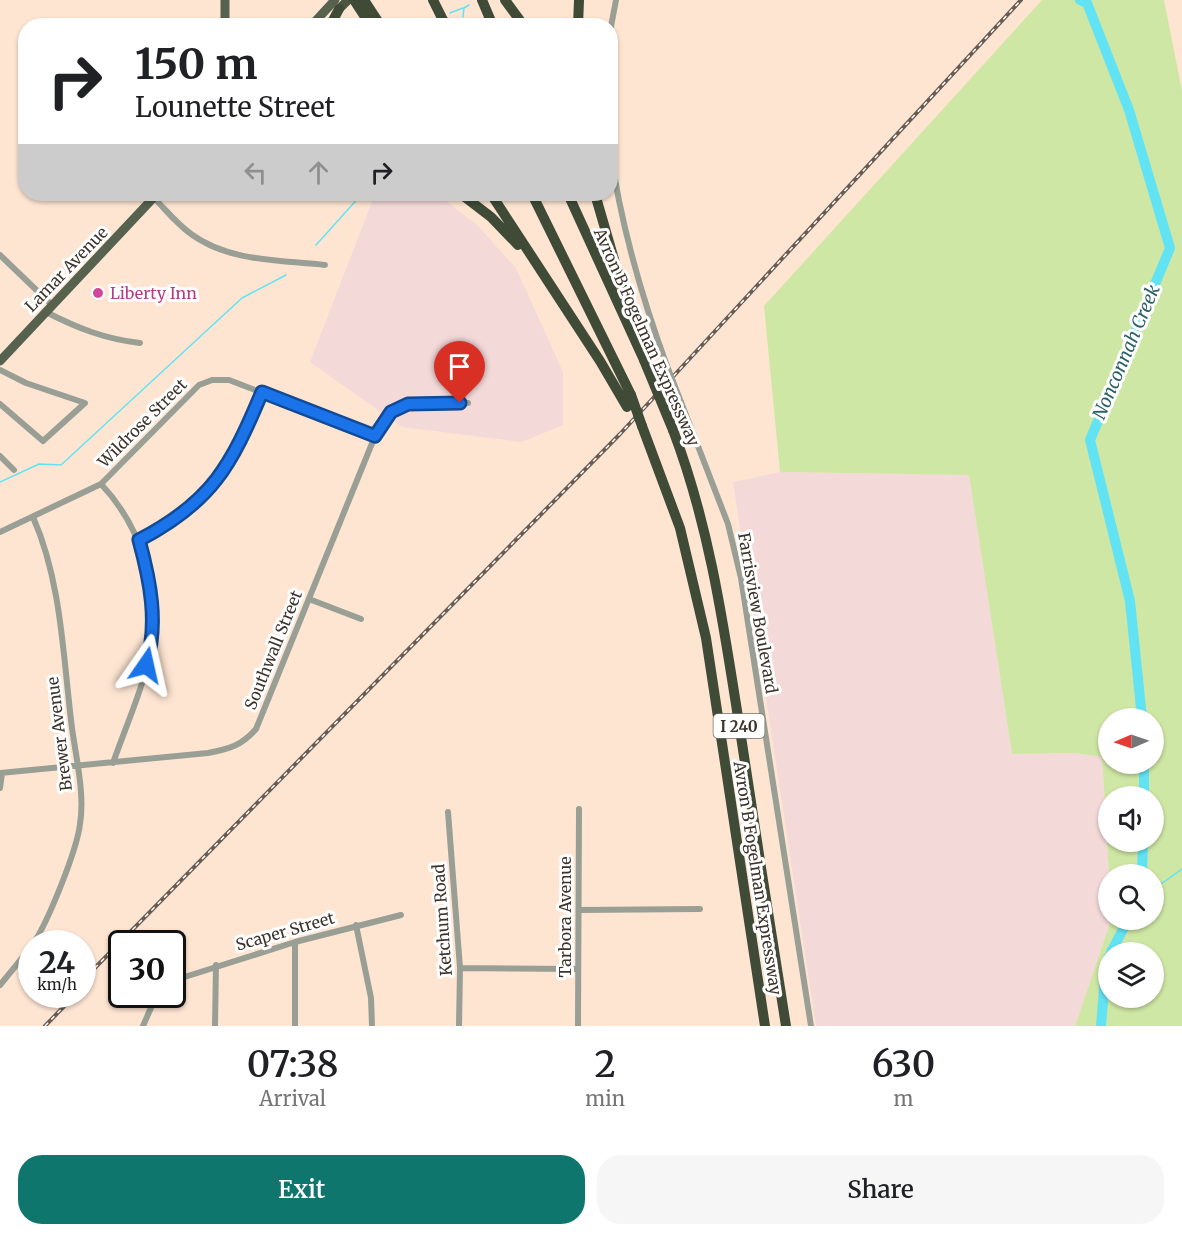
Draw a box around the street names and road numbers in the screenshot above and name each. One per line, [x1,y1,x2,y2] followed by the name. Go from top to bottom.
[20,222,112,316] street label: Lamar Avenue
[589,224,704,450] street label: Avron B Fogelman Expressway
[93,374,191,472] street label: Wildrose Street
[734,531,782,695] street label: Farrisview Boulevard
[240,587,306,713] street label: Southwall Street
[42,676,76,792] street label: Brewer Avenue
[714,714,764,738] road number: I 240
[729,759,786,997] street label: Avron B Fogelman Expressway
[555,856,575,978] street label: Tarbora Avenue
[428,863,456,977] street label: Ketchum Road
[233,907,337,955] street label: Scaper Street

